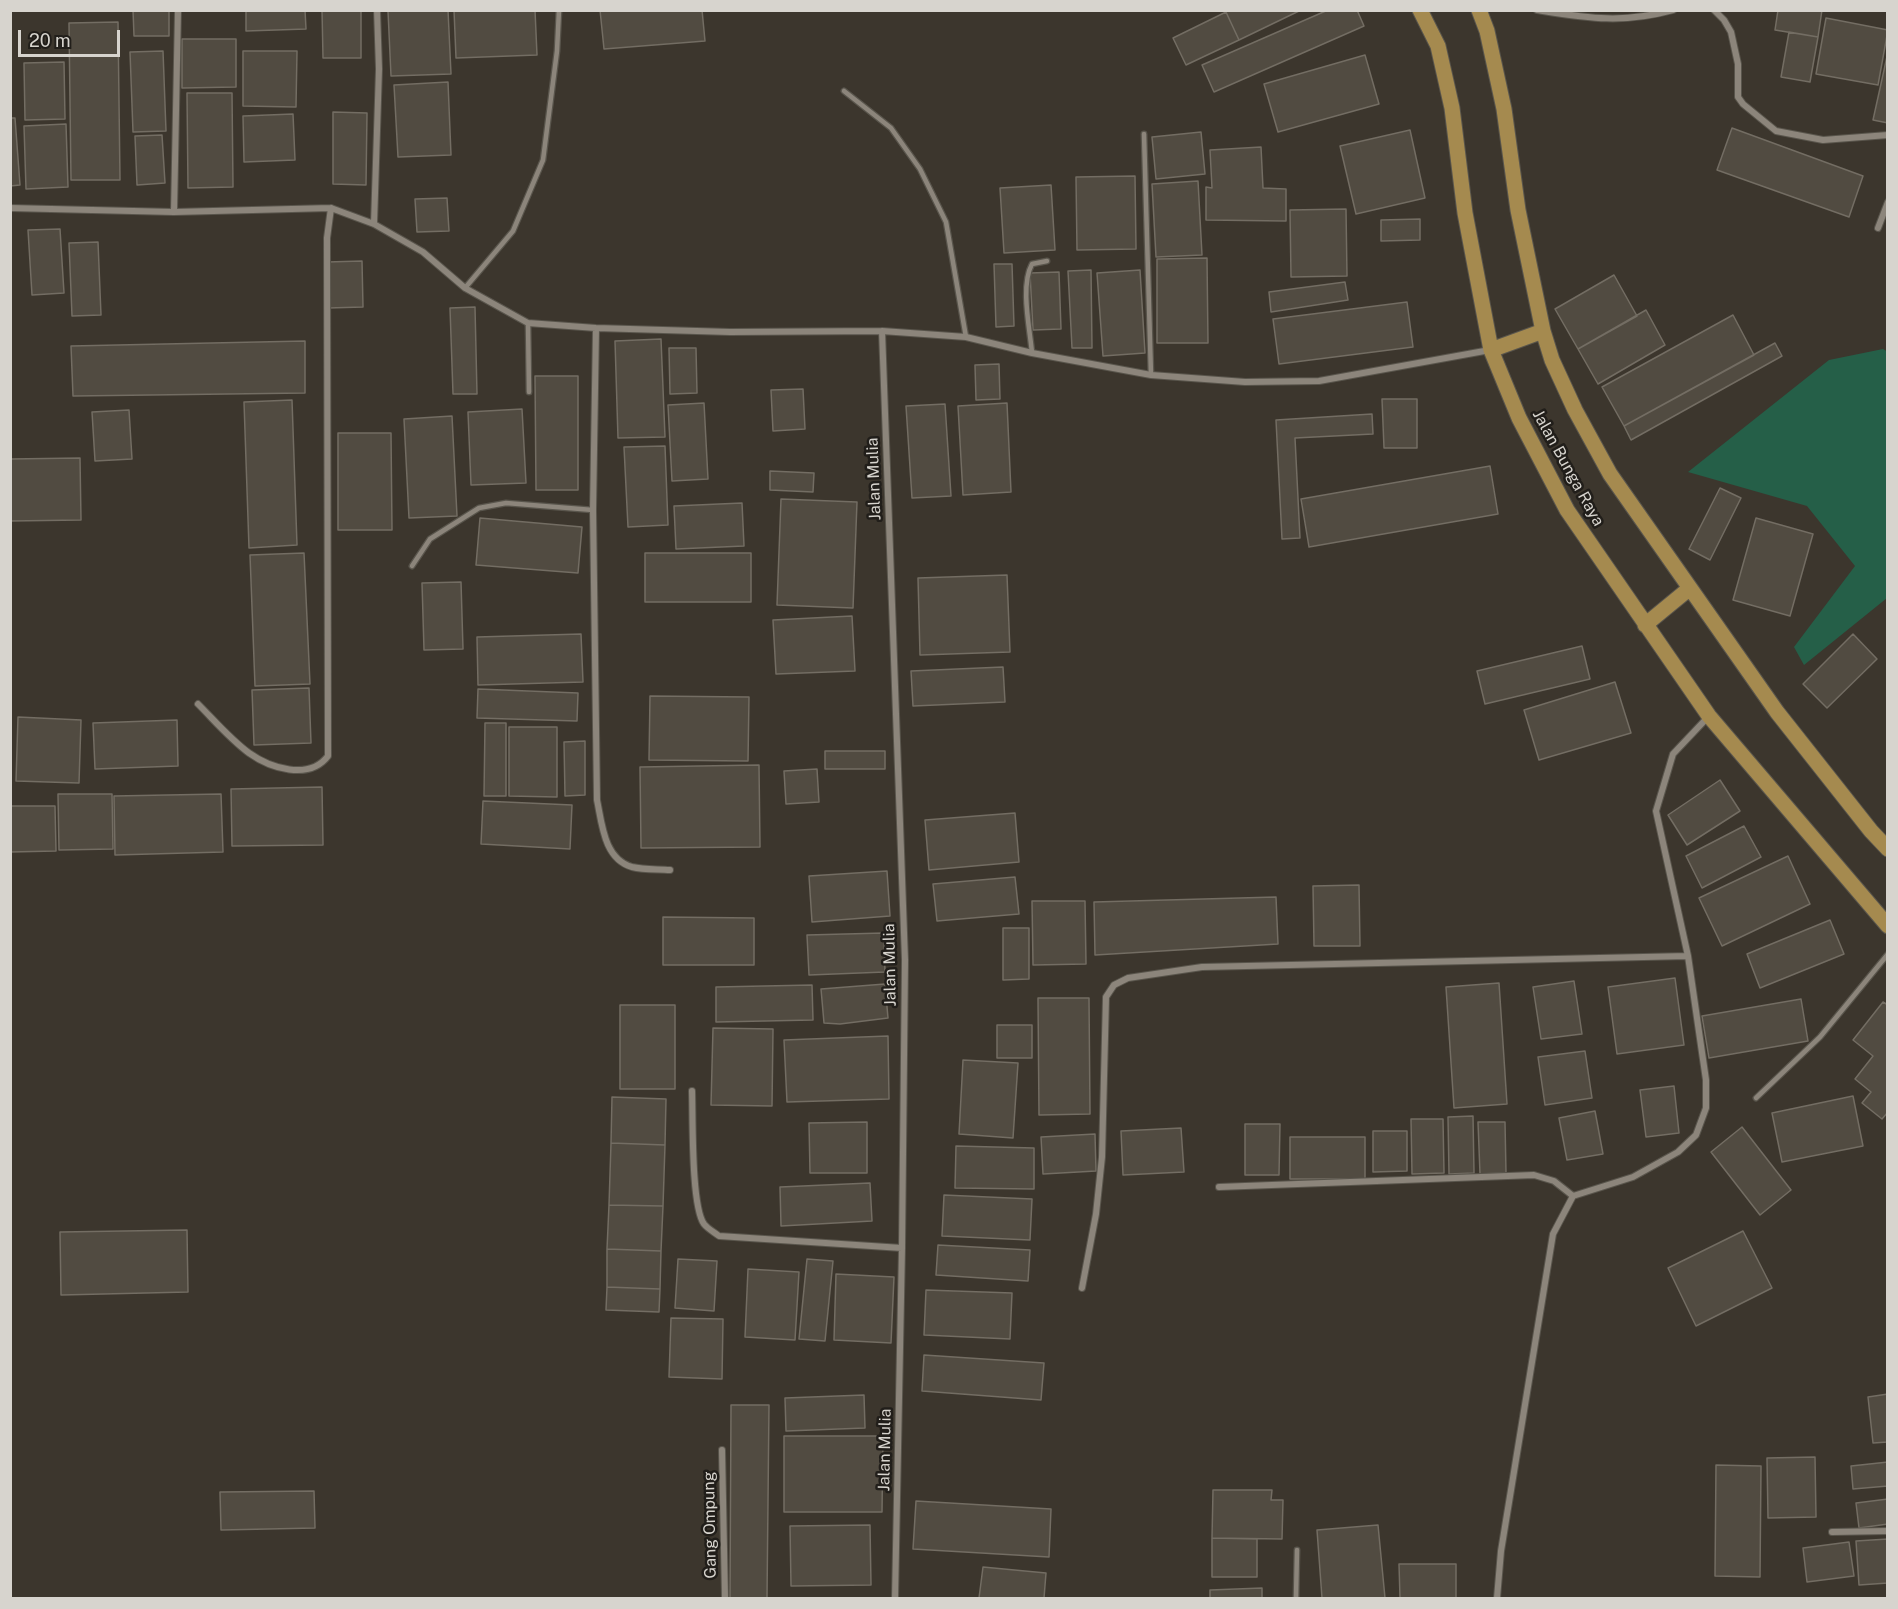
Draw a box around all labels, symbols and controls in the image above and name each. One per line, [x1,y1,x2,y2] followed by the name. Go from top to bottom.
[21,18,123,56] scale bar
[29,30,71,51] text: 20 m
[1528,406,1608,530] street label: Jalan Bunga Raya
[863,437,885,521] street label: Jalan Mulia
[880,923,900,1007] street label: Jalan Mulia
[875,1408,895,1492] street label: Jalan Mulia
[699,1471,721,1579] street label: Gang Ompung

